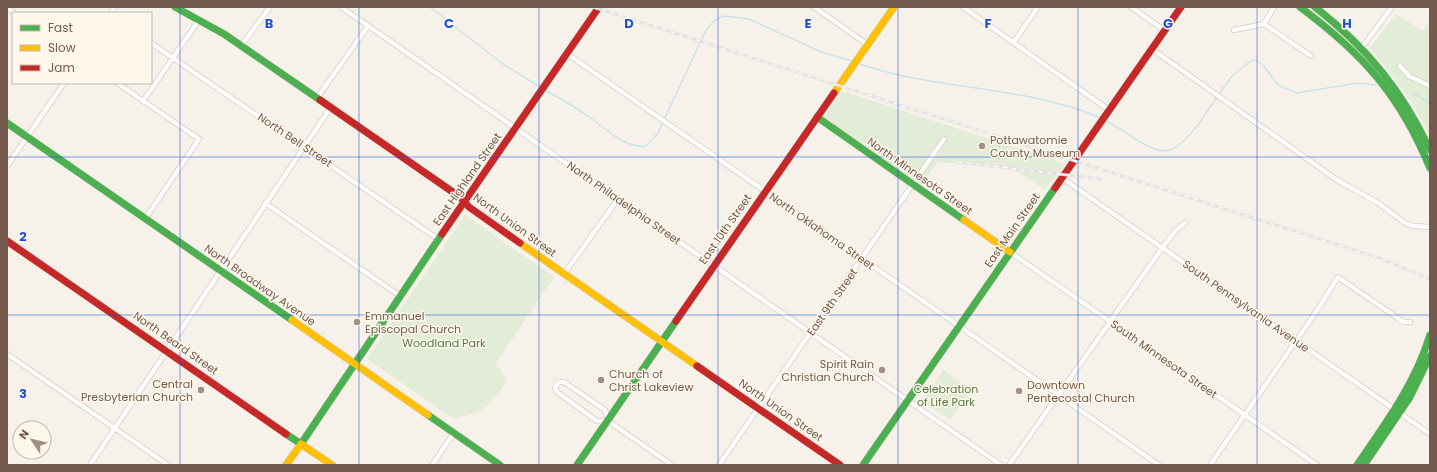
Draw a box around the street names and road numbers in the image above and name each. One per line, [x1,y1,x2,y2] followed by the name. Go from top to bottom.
[254,109,336,171] street label: North Bell Street
[429,129,505,229] street label: East Highland Street
[864,134,976,218] street label: North Minnesota Street
[564,157,684,249] street label: North Philadelphia Street
[470,189,560,261] street label: North Union Street
[766,189,878,273] street label: North Oklahoma Street
[980,190,1044,270] street label: East Main Street
[695,191,755,267] street label: East 10th Street
[201,240,319,330] street label: North Broadway Avenue
[1179,256,1313,356] street label: South Pennsylvania Avenue
[803,265,861,339] street label: East 9th Street
[130,308,222,378] street label: North Beard Street
[1107,316,1221,402] street label: South Minnesota Street
[736,375,826,445] street label: North Union Street

